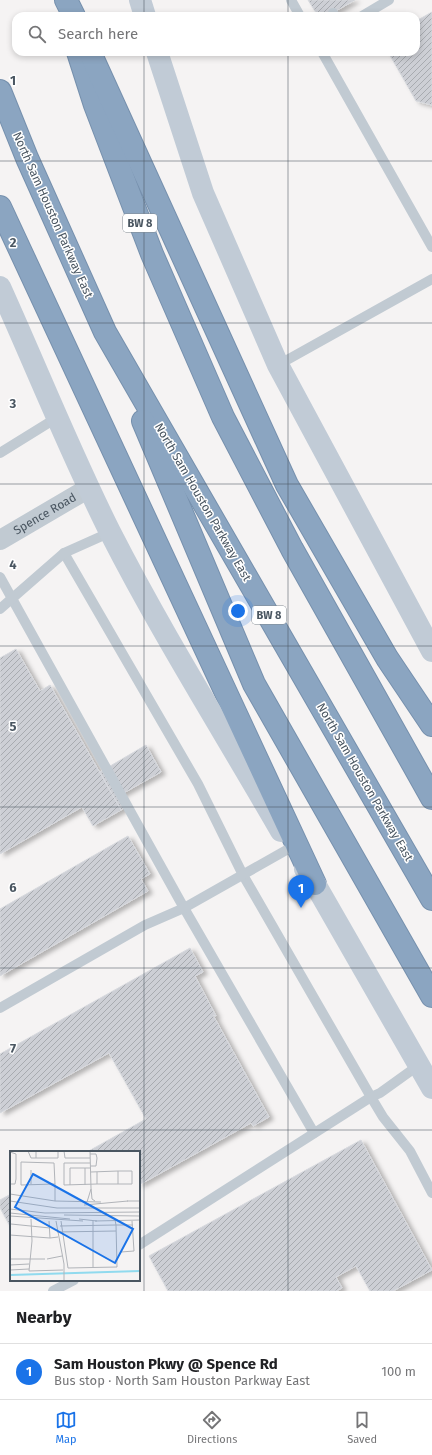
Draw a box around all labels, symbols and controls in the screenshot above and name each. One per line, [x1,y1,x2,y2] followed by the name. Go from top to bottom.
[12,12,420,56] search box
[26,23,48,45] icon: search
[58,25,138,43] text: Search here
[10,73,16,88] text: 1
[10,130,96,301] street label: North Sam Houston Parkway East
[123,214,157,232] road number: BW 8
[10,235,17,250] text: 2
[9,396,17,411] text: 3
[152,420,254,584] street label: North Sam Houston Parkway East
[11,490,79,538] street label: Spence Road
[9,557,17,572] text: 4
[228,601,248,621] your location
[252,606,286,624] road number: BW 8
[314,700,416,864] street label: North Sam Houston Parkway East
[10,719,17,734] text: 5
[288,875,314,908] pin: 1
[9,880,17,895] text: 6
[10,1041,16,1056] text: 7
[10,1151,140,1281] inset map
[16,1307,71,1328] text: Nearby
[54,1355,278,1373] text: Sam Houston Pkwy @ Spence Rd
[26,1364,32,1379] text: 1
[381,1364,416,1379] text: 100 m
[54,1373,310,1388] text: Bus stop · North Sam Houston Parkway East
[55,1409,77,1446] tab: Map
[187,1409,237,1446] tab: Directions
[347,1409,377,1446] tab: Saved

